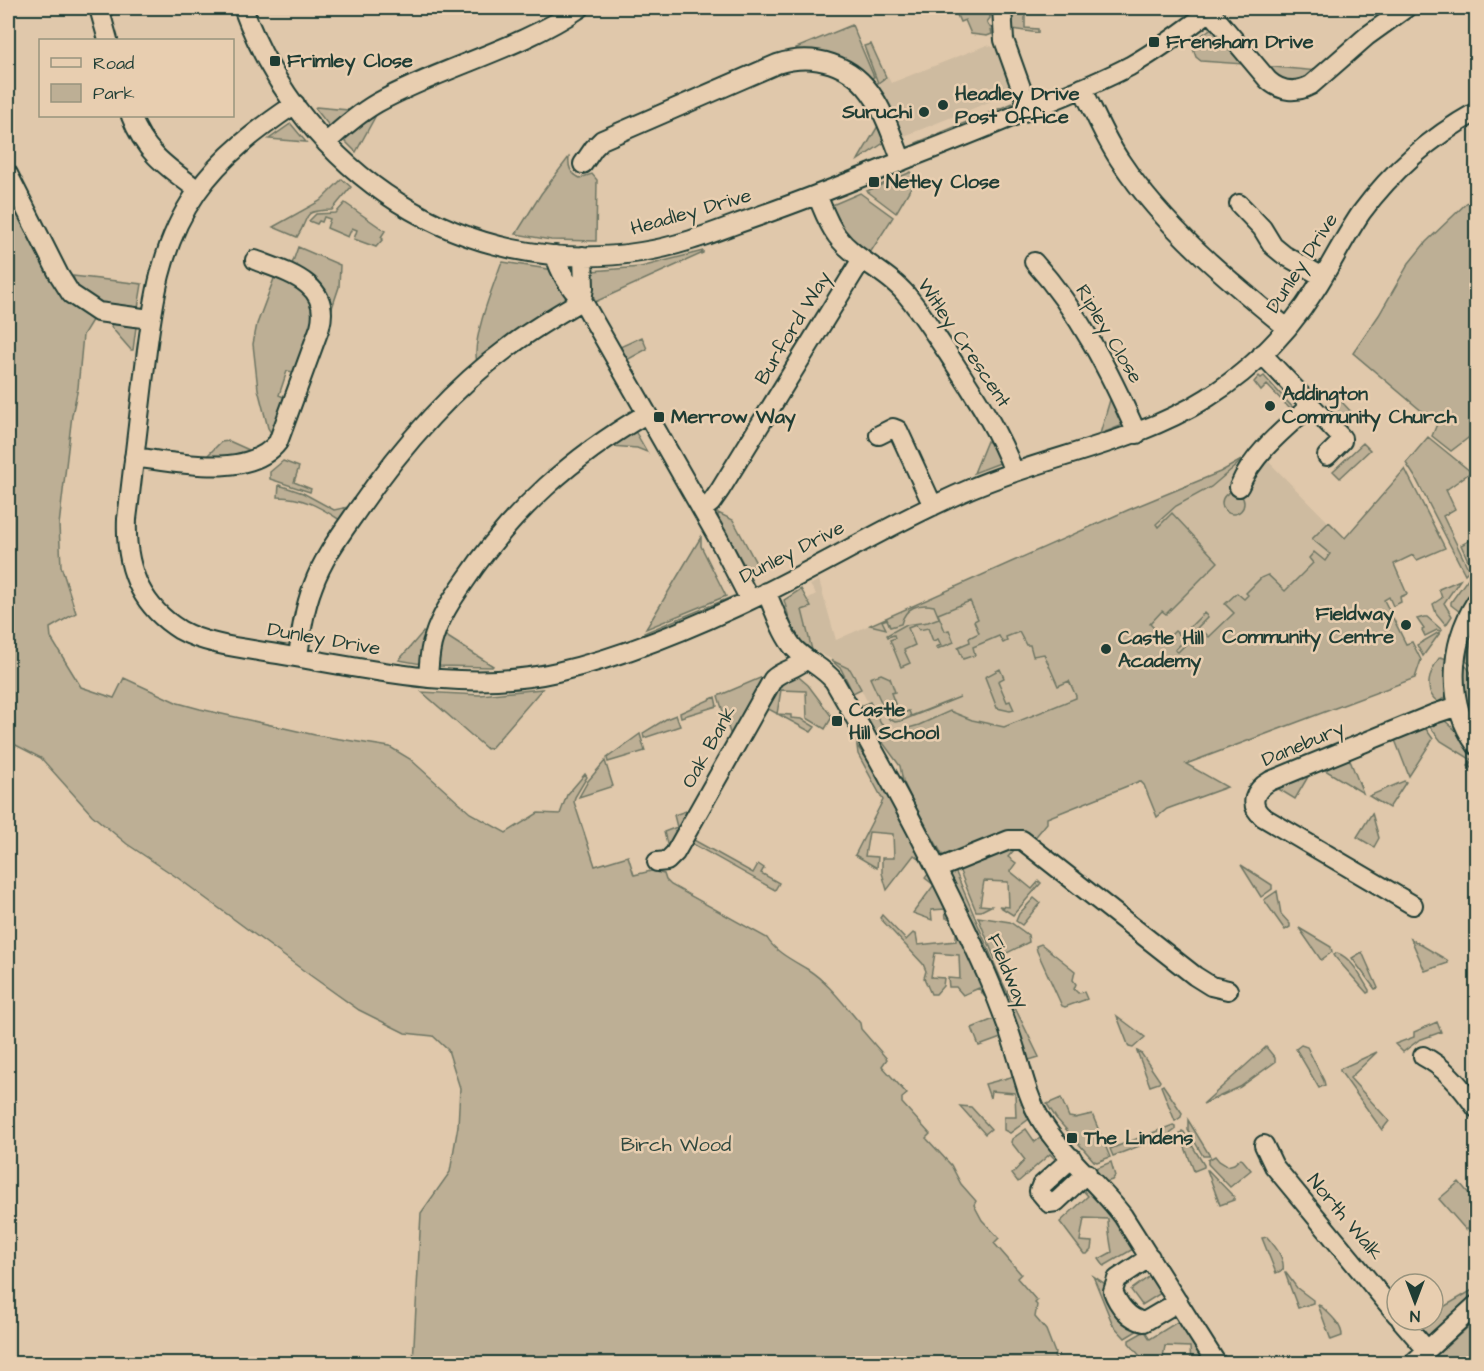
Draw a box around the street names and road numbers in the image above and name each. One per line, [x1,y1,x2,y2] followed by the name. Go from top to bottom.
[627,181,755,244] street label: Headley Drive
[1259,207,1346,319] street label: Dunley Drive
[748,266,839,390] street label: Burford Way
[909,273,1018,414] street label: Witley Crescent
[1068,279,1150,389] street label: Ripley Close
[735,513,850,591] street label: Dunley Drive
[265,615,383,664] street label: Dunley Drive
[675,701,743,793] street label: Oak Bank
[1257,714,1349,775] street label: Danebury
[979,929,1036,1013] street label: Fieldway
[1300,1168,1390,1266] street label: North Walk

